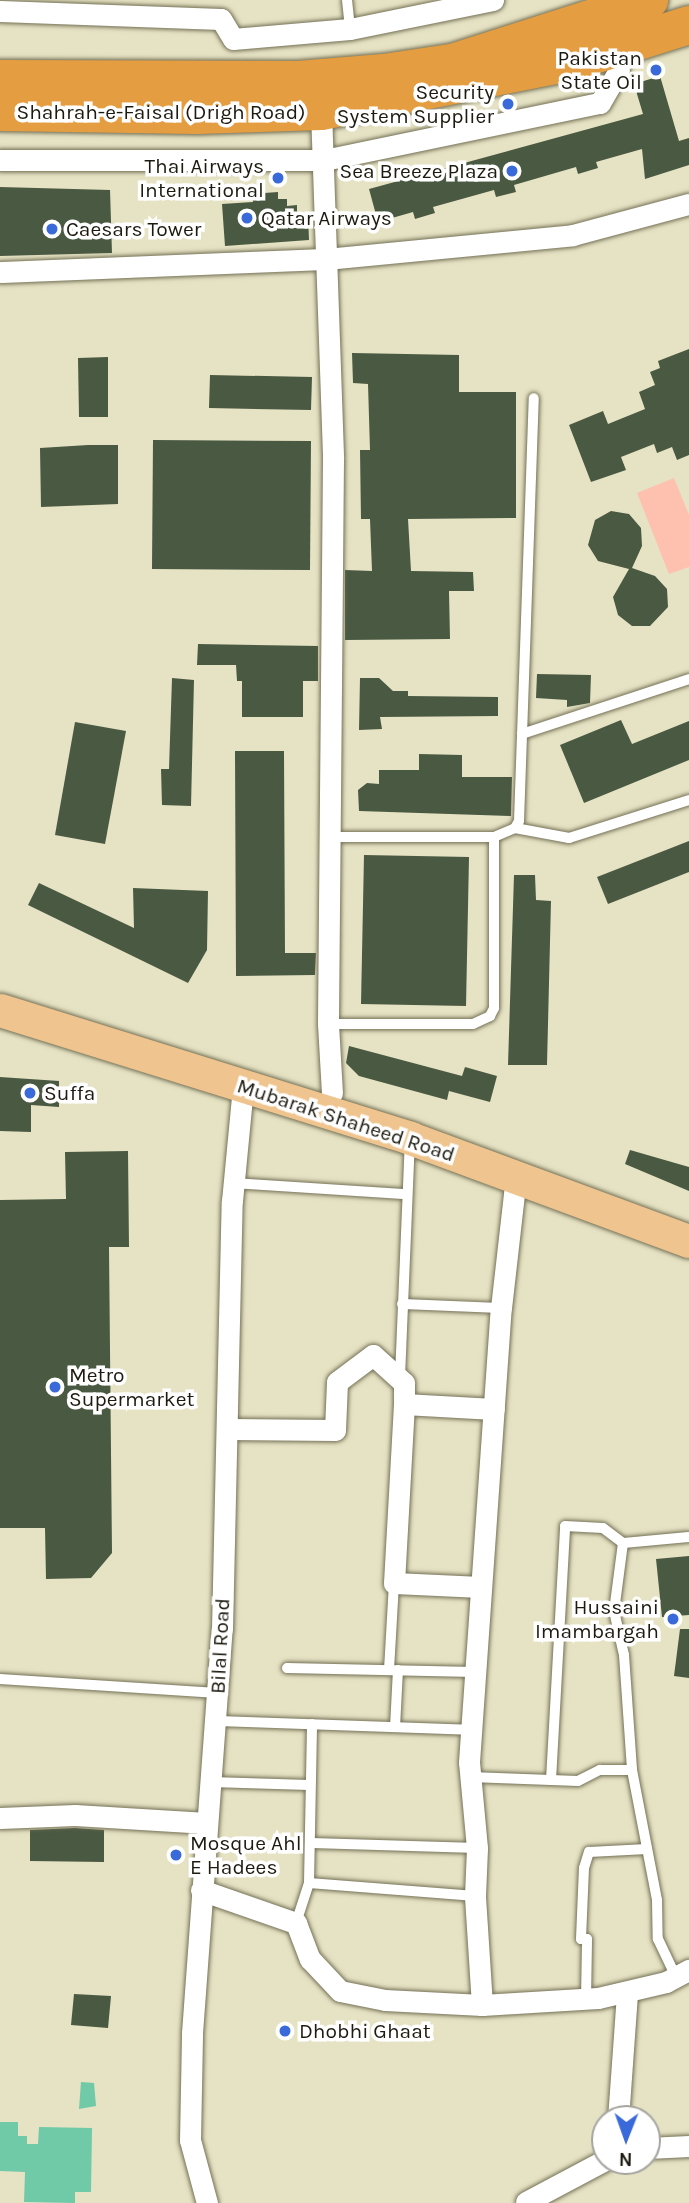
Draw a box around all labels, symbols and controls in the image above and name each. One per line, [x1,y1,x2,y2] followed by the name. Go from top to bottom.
[558,45,642,95] place label: Pakistan State Oil
[648,62,664,78] marker: Pakistan State Oil
[337,79,494,129] place label: Security System Supplier
[500,96,516,112] marker: Security System Supplier
[16,99,306,125] street label: Shahrah-e-Faisal (Drigh Road)
[139,153,264,203] place label: Thai Airways International
[339,158,498,184] place label: Sea Breeze Plaza
[504,163,520,179] marker: Sea Breeze Plaza
[270,170,286,186] marker: Thai Airways International
[261,205,392,231] place label: Qatar Airways
[239,210,255,226] marker: Qatar Airways
[66,216,201,242] place label: Caesars Tower
[44,221,60,237] marker: Caesars Tower
[234,1073,458,1167] street label: Mubarak Shaheed Road
[44,1080,95,1106] place label: Suffa
[22,1085,38,1101] marker: Suffa
[69,1362,194,1412] place label: Metro Supermarket
[47,1379,63,1395] marker: Metro Supermarket
[535,1594,659,1644] place label: Hussaini Imambargah
[205,1597,235,1695] street label: Bilal Road
[665,1611,681,1627] marker: Hussaini Imambargah
[190,1830,302,1880] place label: Mosque Ahl E Hadees
[168,1847,184,1863] marker: Mosque Ahl E Hadees
[299,2018,431,2044] place label: Dhobhi Ghaat
[277,2023,293,2039] marker: Dhobhi Ghaat
[591,2105,661,2175] north arrow
[619,2148,633,2170] text: N

